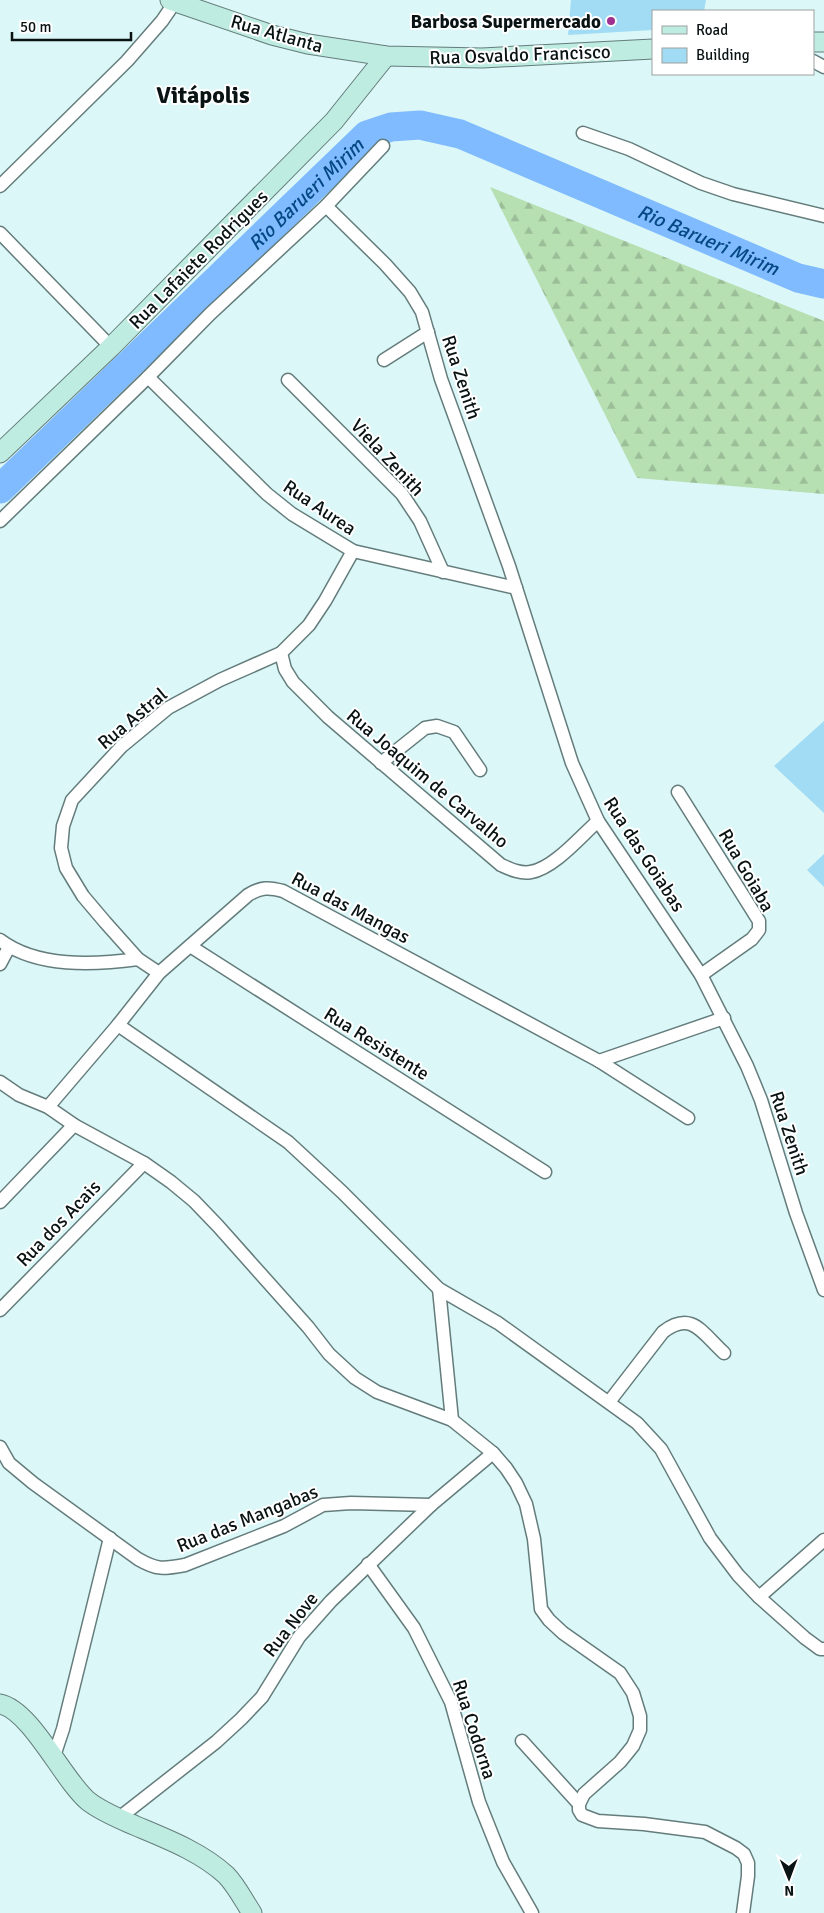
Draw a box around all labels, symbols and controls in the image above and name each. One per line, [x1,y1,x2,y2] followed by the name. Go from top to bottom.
[228,9,326,59] street label: Rua Atlanta
[12,10,131,42] scale bar
[410,10,601,34] place label: Barbosa Supermercado
[652,10,814,75] legend
[605,15,617,27] marker: Barbosa Supermercado
[20,18,51,36] text: 50 m
[696,21,728,39] text: Road
[429,40,611,70] street label: Rua Osvaldo Francisco
[696,46,750,64] text: Building
[156,80,250,110] district label: Vitápolis
[243,132,370,256] water label: Rio Barueri Mirim
[124,185,273,334] street label: Rua Lafaiete Rodrigues
[634,199,783,282] water label: Rio Barueri Mirim
[436,332,486,423] street label: Rua Zenith
[345,414,429,501] street label: Viela Zenith
[278,475,360,541] street label: Rua Aurea
[93,683,172,755] street label: Rua Astral
[341,704,513,854] street label: Rua Joaquim de Carvalho
[598,793,690,917] street label: Rua das Goiabas
[713,825,779,916] street label: Rua Goiaba
[287,867,414,949] street label: Rua das Mangas
[319,1002,434,1086] street label: Rua Resistente
[764,1088,814,1179] street label: Rua Zenith
[11,1175,106,1272] street label: Rua dos Acais
[173,1480,322,1558] street label: Rua das Mangabas
[258,1587,324,1662] street label: Rua Nove
[447,1676,501,1782] street label: Rua Codorna
[764,1853,814,1903] north arrow
[784,1882,794,1899] text: N

